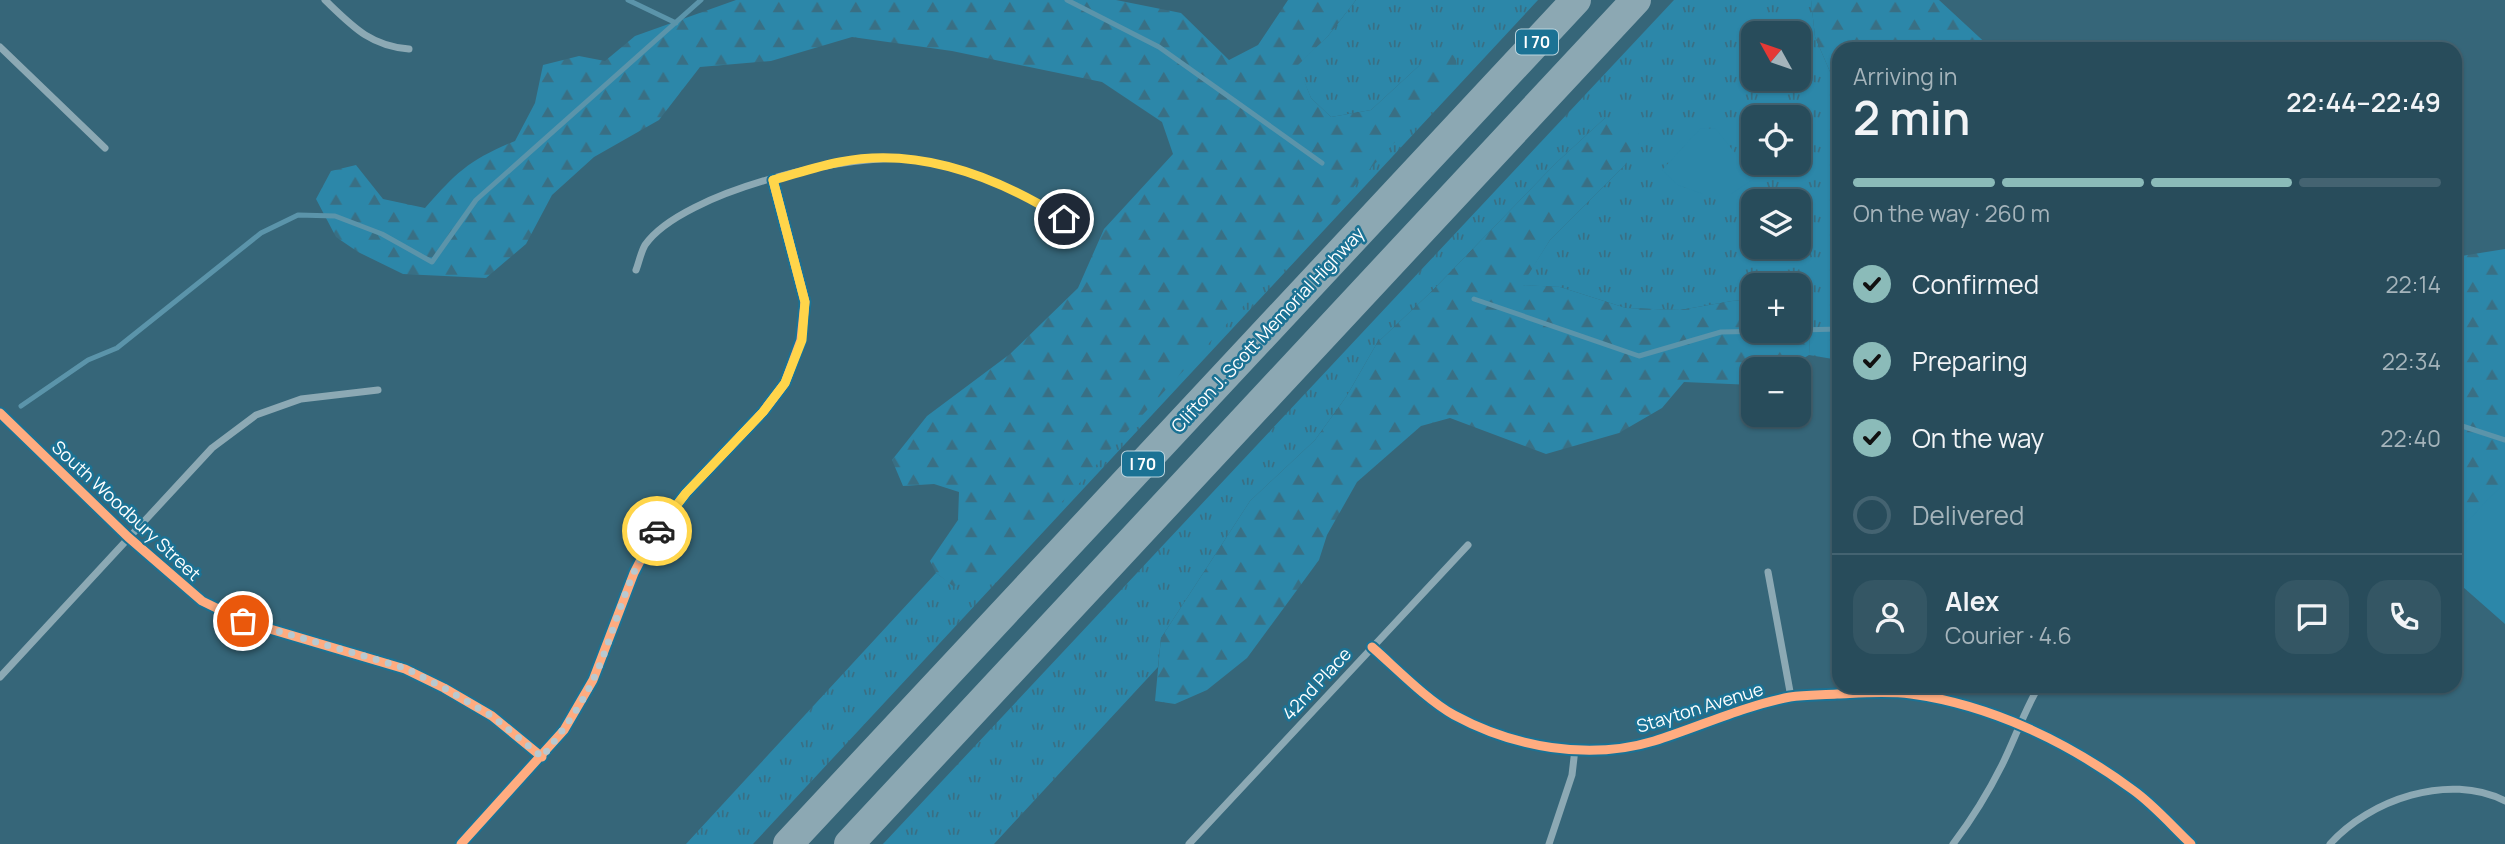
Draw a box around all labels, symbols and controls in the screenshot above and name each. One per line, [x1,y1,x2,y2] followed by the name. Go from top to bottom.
[1741,21,1811,91] north arrow
[1741,21,1811,427] map controls
[1516,30,1558,54] road number: I 70
[1853,60,1958,92] text: Arriving in
[2286,84,2441,120] text: 22:44–22:49
[1853,86,1970,149] text: 2 min
[1741,105,1811,175] button: locate
[1034,189,1094,249] pin
[1741,189,1811,259] button: layers
[1853,197,2050,229] text: On the way · 260 m
[1045,200,1083,238] icon: home
[1165,221,1370,437] street label: Clifton J. Scott Memorial Highway
[1853,265,1891,303] icon: check
[1912,266,2039,302] text: Confirmed
[2385,268,2441,300] text: 22:14
[1741,273,1811,343] button: +
[1853,342,1891,380] icon: check
[1912,343,2028,379] text: Preparing
[2382,345,2441,377] text: 22:34
[1741,357,1811,427] button: −
[1853,419,1891,457] icon: check
[1912,420,2044,456] text: On the way
[2380,422,2441,454] text: 22:40
[47,435,206,586] street label: South Woodbury Street
[1122,452,1164,477] road number: I 70
[622,496,692,566] courier
[1912,497,2024,533] text: Delivered
[638,512,676,550] icon: car
[1853,580,1927,654] button: person
[2275,580,2349,654] button: chat
[2367,580,2441,654] button: phone
[1945,583,1999,619] text: Alex
[213,591,273,651] pin
[224,602,262,640] icon: bag
[1945,619,2072,651] text: Courier · 4.6
[1276,642,1356,725] street label: 42nd Place
[1633,676,1766,738] street label: Stayton Avenue

